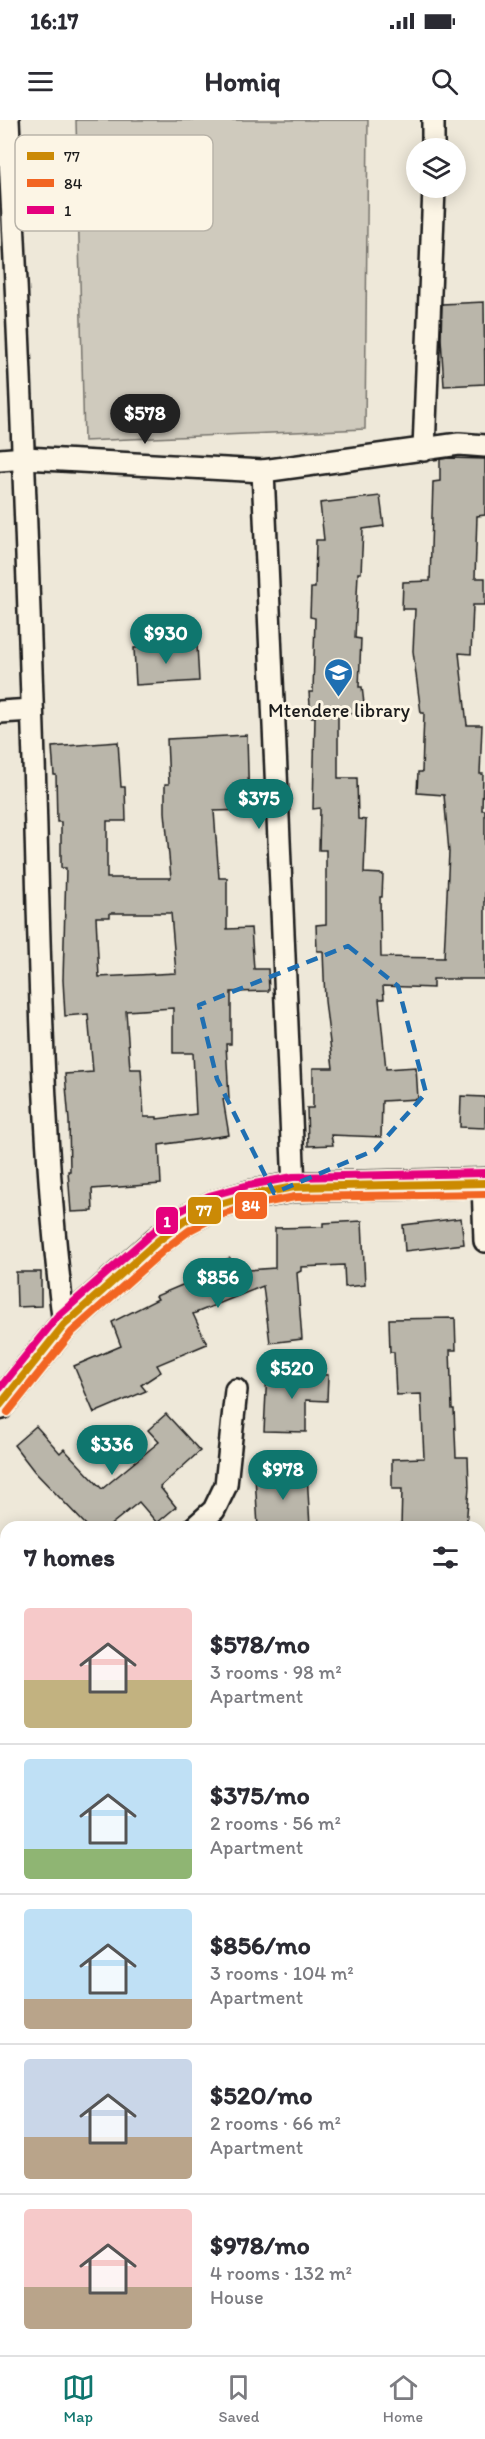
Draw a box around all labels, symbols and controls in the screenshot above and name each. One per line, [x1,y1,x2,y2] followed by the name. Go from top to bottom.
[30,8,78,35] text: 16:17
[24,65,57,98] icon: menu
[205,65,280,98] text: Homiq
[428,65,461,98] icon: search
[15,135,213,231] legend
[406,138,466,198] map controls
[406,138,466,198] button: layers
[64,147,80,166] text: 77
[64,174,83,193] text: 84
[64,201,72,220] text: 1
[109,394,181,445] pin: $578
[124,401,166,425] text: $578
[130,614,202,665] pin: $930
[144,621,188,645] text: $930
[323,656,355,698] school or university icon: Mtendere library
[268,698,410,722] place label: Mtendere library
[223,779,295,830] pin: $375
[238,786,280,810] text: $375
[234,1191,268,1220] line badge: 84
[187,1196,222,1225] line badge: 77
[242,1196,261,1215] text: 84
[195,1201,212,1220] text: 77
[155,1206,179,1235] line badge: 1
[163,1212,171,1231] text: 1
[182,1258,254,1309] pin: $856
[197,1265,239,1289] text: $856
[256,1349,328,1400] pin: $520
[270,1356,314,1380] text: $520
[76,1425,148,1476] pin: $336
[91,1432,133,1456] text: $336
[247,1450,319,1501] pin: $978
[262,1457,304,1481] text: $978
[24,1541,115,1573] text: 7 homes
[429,1541,462,1574] icon: filters
[210,1628,310,1660] text: $578/mo
[72,1632,144,1704] icon: home
[210,1660,342,1684] text: 3 rooms · 98 m²
[210,1684,303,1708] text: Apartment
[210,1779,310,1811] text: $375/mo
[72,1783,144,1855] icon: home
[210,1811,341,1835] text: 2 rooms · 56 m²
[210,1835,303,1859] text: Apartment
[210,1929,311,1961] text: $856/mo
[72,1933,144,2005] icon: home
[210,1961,354,1985] text: 3 rooms · 104 m²
[210,1985,303,2009] text: Apartment
[210,2079,313,2111] text: $520/mo
[72,2083,144,2155] icon: home
[210,2111,341,2135] text: 2 rooms · 66 m²
[210,2135,303,2159] text: Apartment
[210,2229,310,2261] text: $978/mo
[72,2233,144,2305] icon: home
[210,2261,352,2285] text: 4 rooms · 132 m²
[210,2285,264,2309] text: House
[62,2371,95,2426] tab: Map
[218,2371,259,2426] tab: Saved
[383,2371,423,2426] tab: Home

